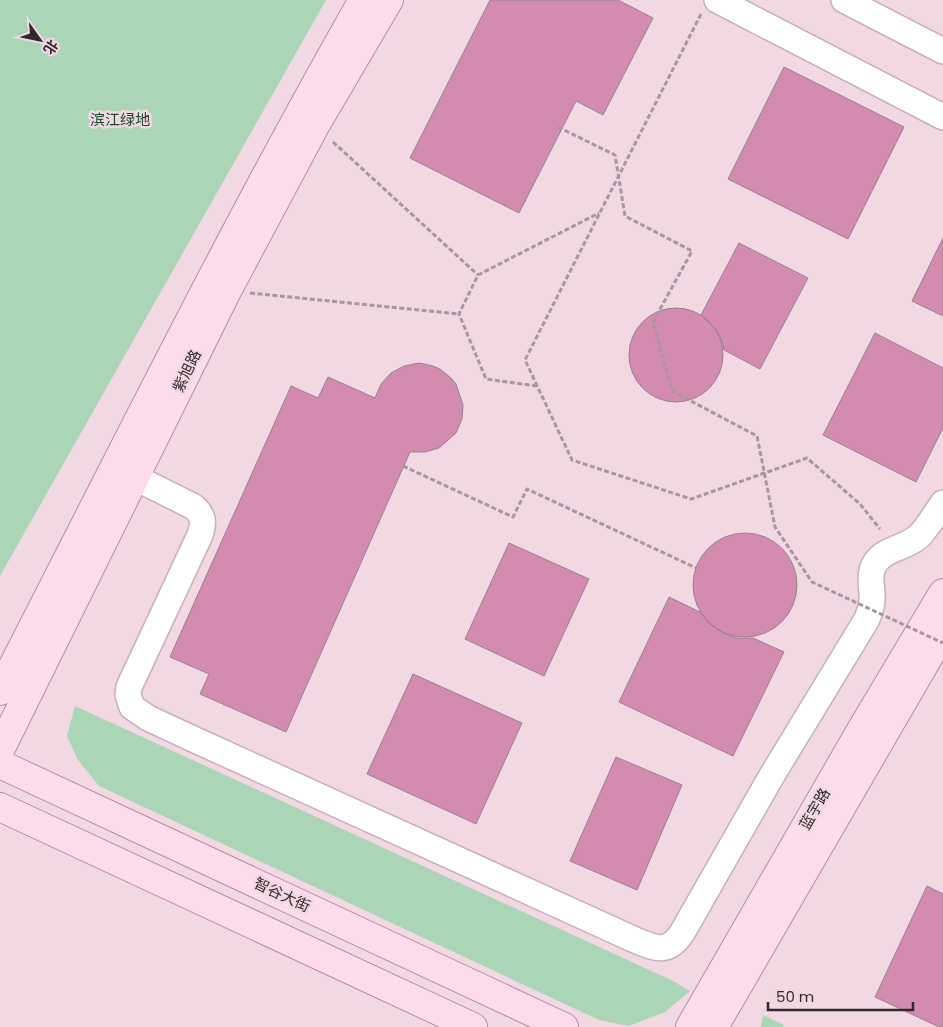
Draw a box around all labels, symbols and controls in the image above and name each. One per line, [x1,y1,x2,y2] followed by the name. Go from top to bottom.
[15,15,65,65] north arrow
[39,36,63,58] text: 北
[90,109,150,130] park label: 滨江绿地
[167,346,206,396] street label: 紫旭路
[794,784,835,833] street label: 蓝宇路
[251,872,314,917] street label: 智谷大街
[768,980,913,1012] scale bar
[776,986,814,1007] text: 50 m

